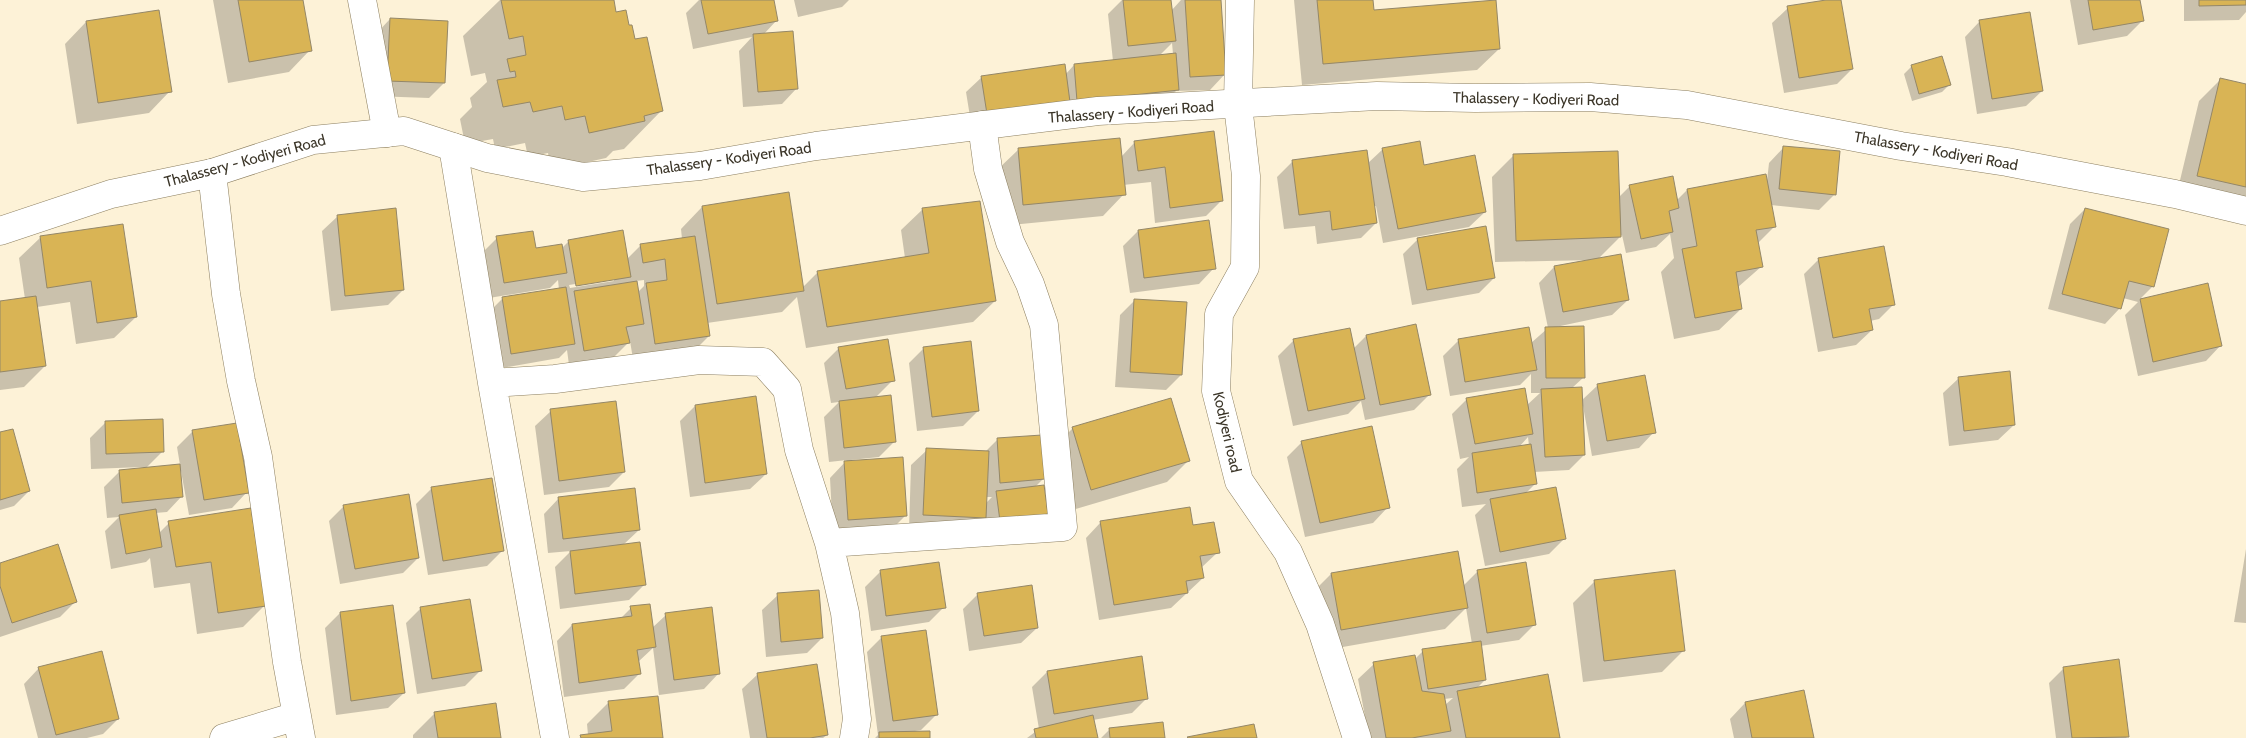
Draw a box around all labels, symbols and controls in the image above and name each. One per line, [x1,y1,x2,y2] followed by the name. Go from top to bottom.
[1453,89,1619,109] street label: Thalassery - Kodiyeri Road
[1047,97,1215,127] street label: Thalassery - Kodiyeri Road
[1853,128,2019,174] street label: Thalassery - Kodiyeri Road
[162,131,328,191] street label: Thalassery - Kodiyeri Road
[645,139,813,179] street label: Thalassery - Kodiyeri Road
[1209,390,1245,474] street label: Kodiyeri road

